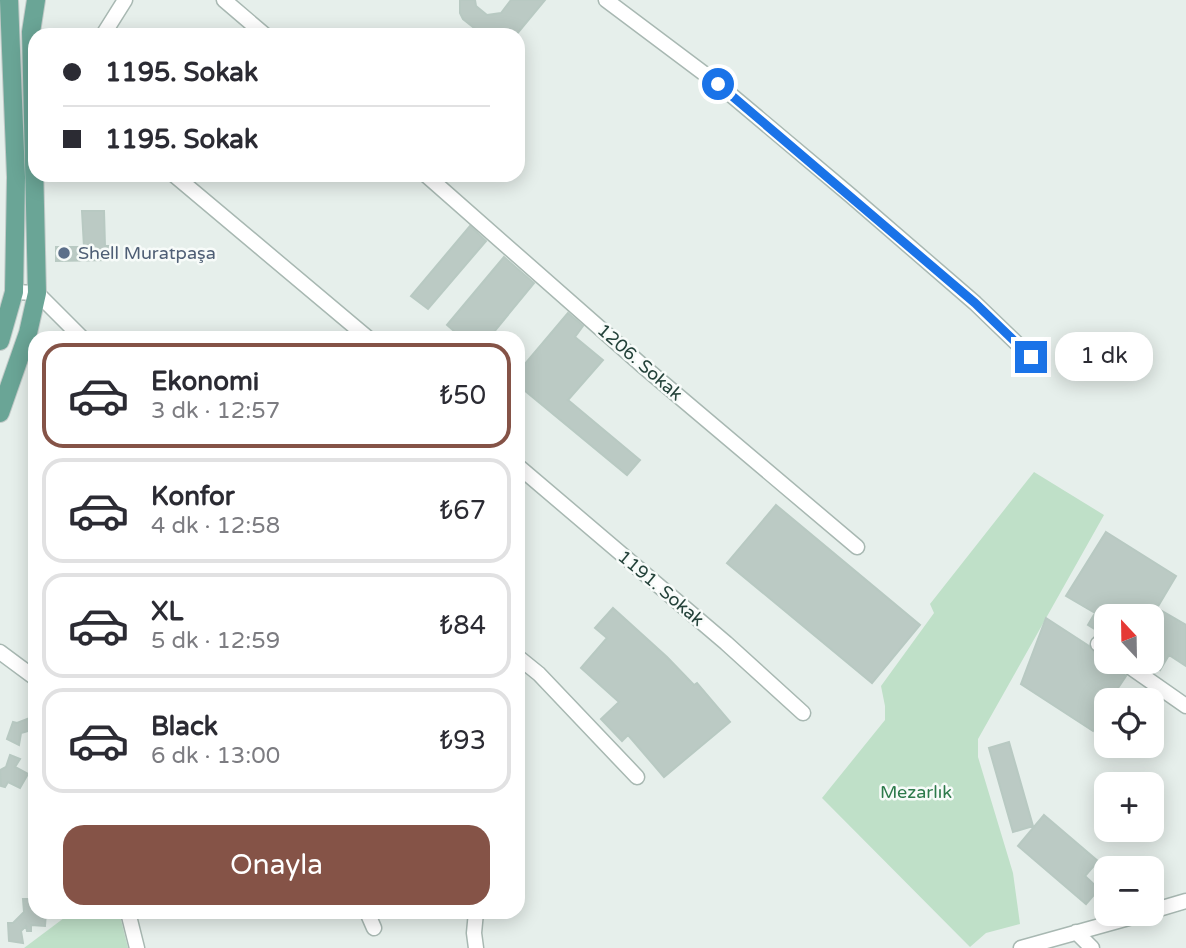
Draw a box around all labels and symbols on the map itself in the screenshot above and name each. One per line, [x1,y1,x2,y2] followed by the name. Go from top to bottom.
[702,68,734,100] route start
[78,242,216,264] place label: Shell Muratpaşa
[56,245,72,261] marker: Shell Muratpaşa
[593,319,687,405] street label: 1206. Sokak
[1056,332,1154,382] callout: 1 dk
[1015,341,1047,373] route end
[613,545,709,631] street label: 1191. Sokak
[1094,604,1164,674] north arrow
[880,781,952,803] park label: Mezarlık

